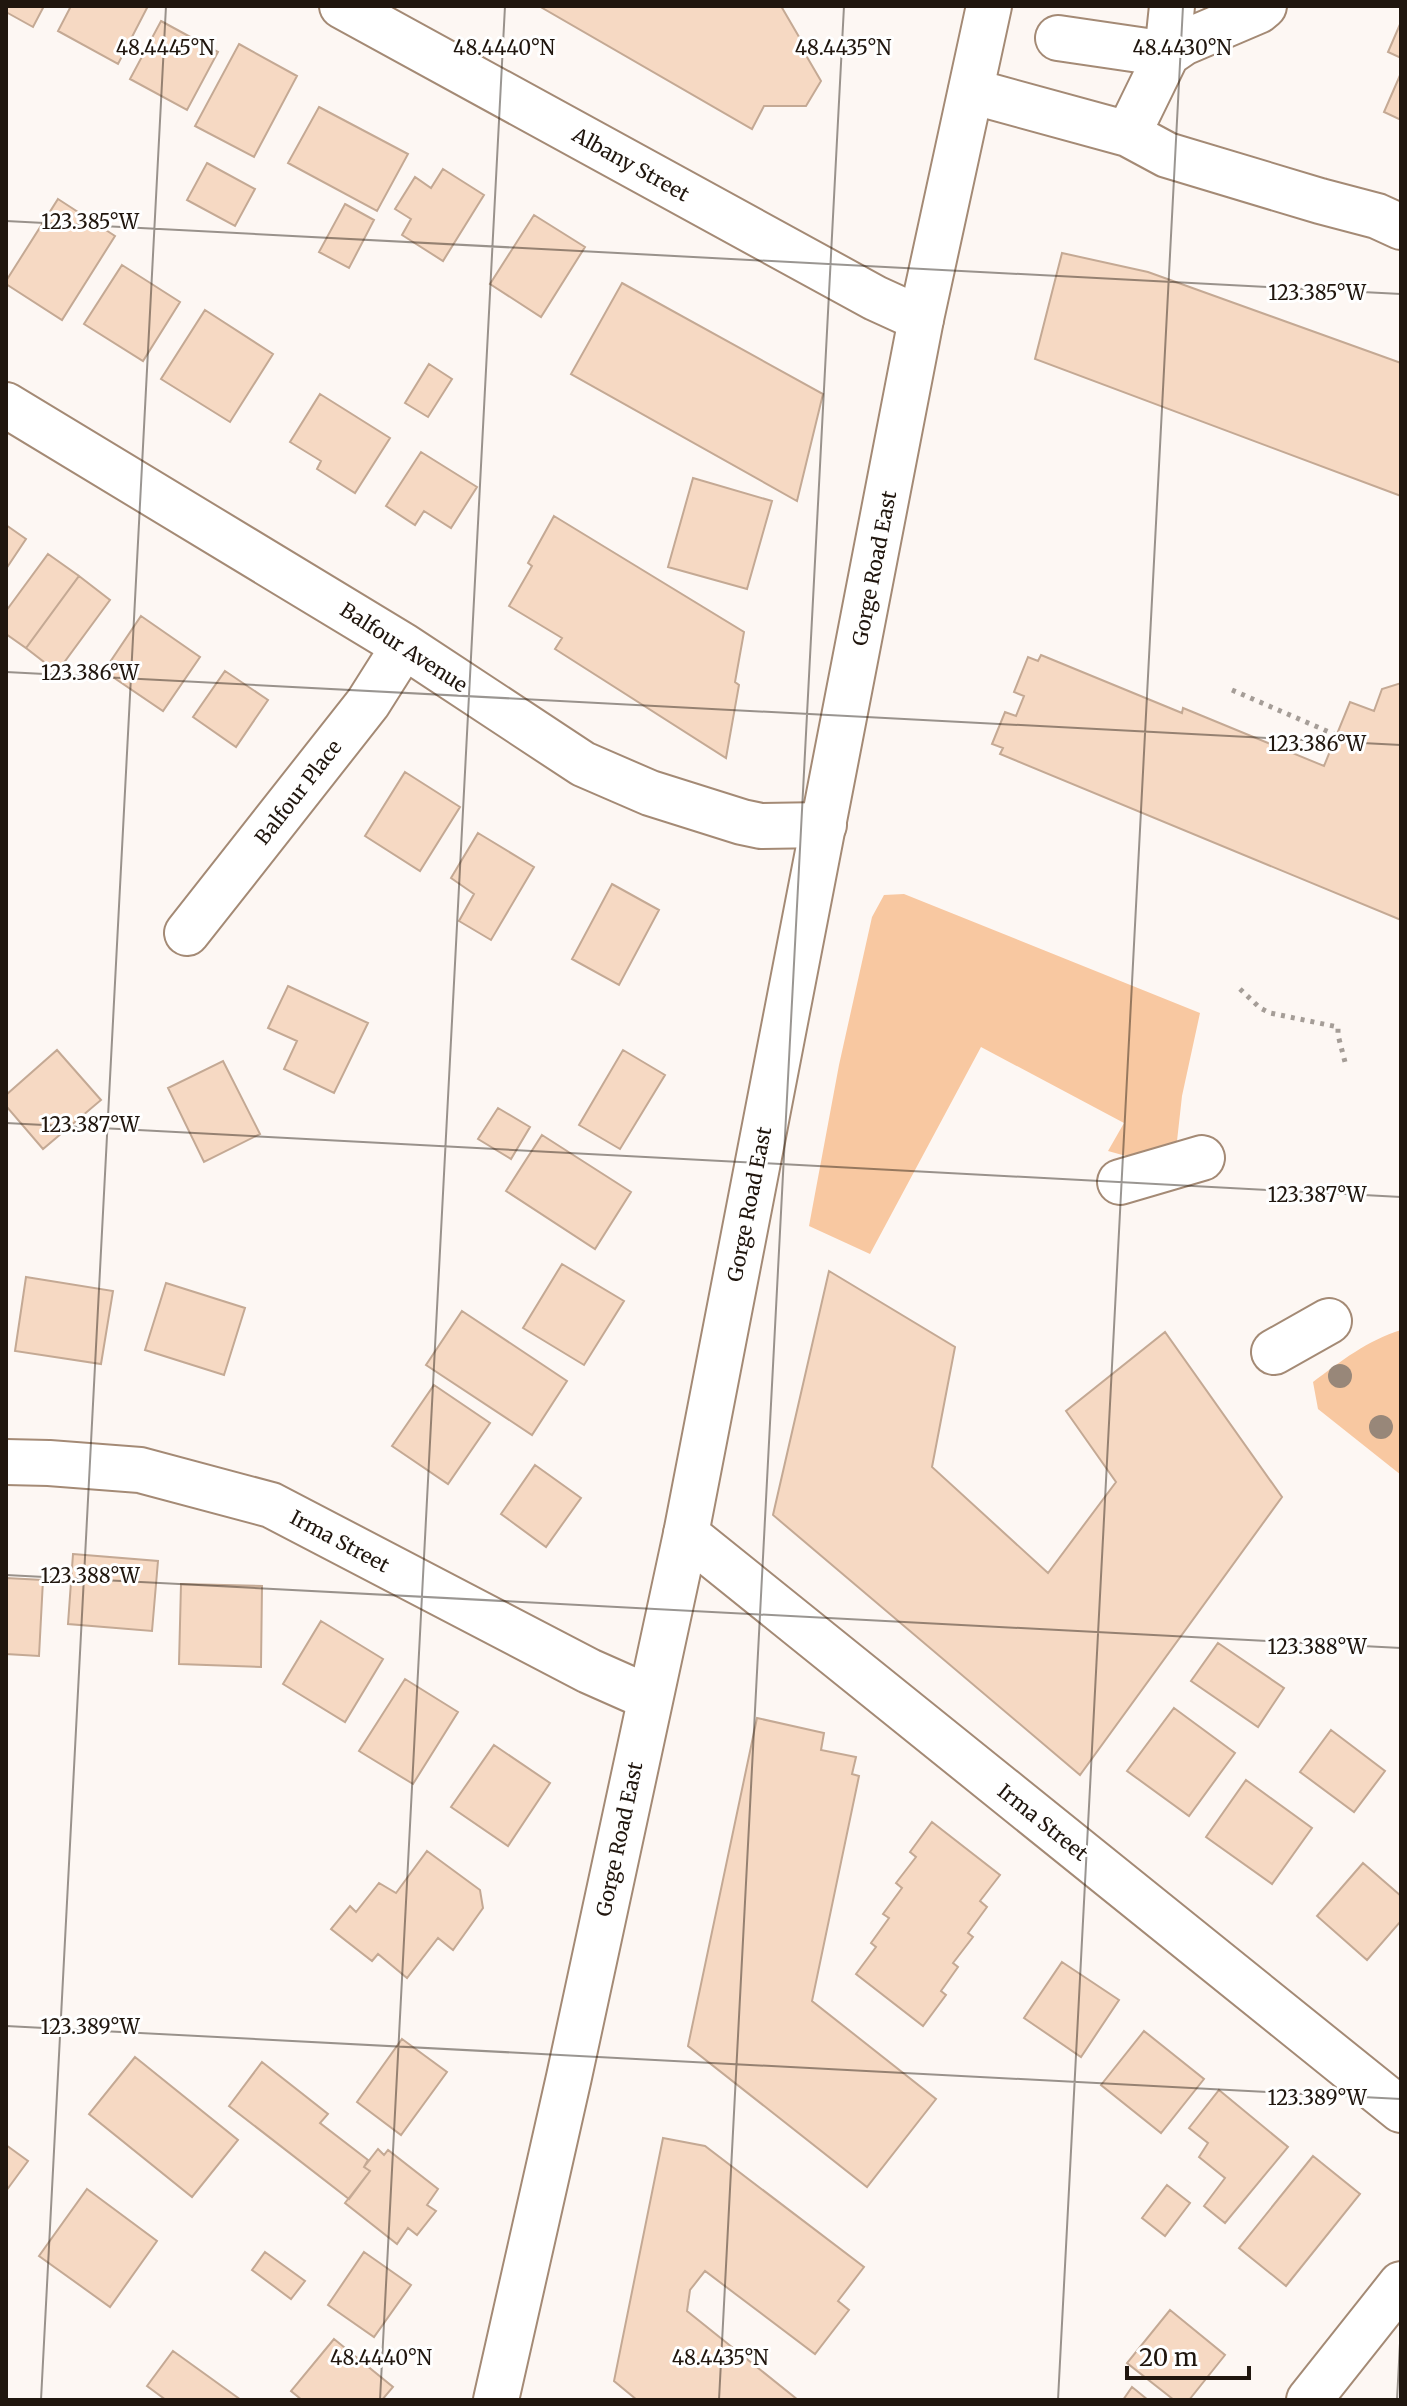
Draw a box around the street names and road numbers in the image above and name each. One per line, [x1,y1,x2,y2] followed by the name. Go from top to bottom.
[567,121,694,206] street label: Albany Street
[847,488,901,648] street label: Gorge Road East
[336,597,472,697] street label: Balfour Avenue
[249,735,347,849] street label: Balfour Place
[722,1124,776,1284] street label: Gorge Road East
[286,1504,394,1578] street label: Irma Street
[590,1759,648,1919] street label: Gorge Road East
[993,1778,1093,1866] street label: Irma Street

